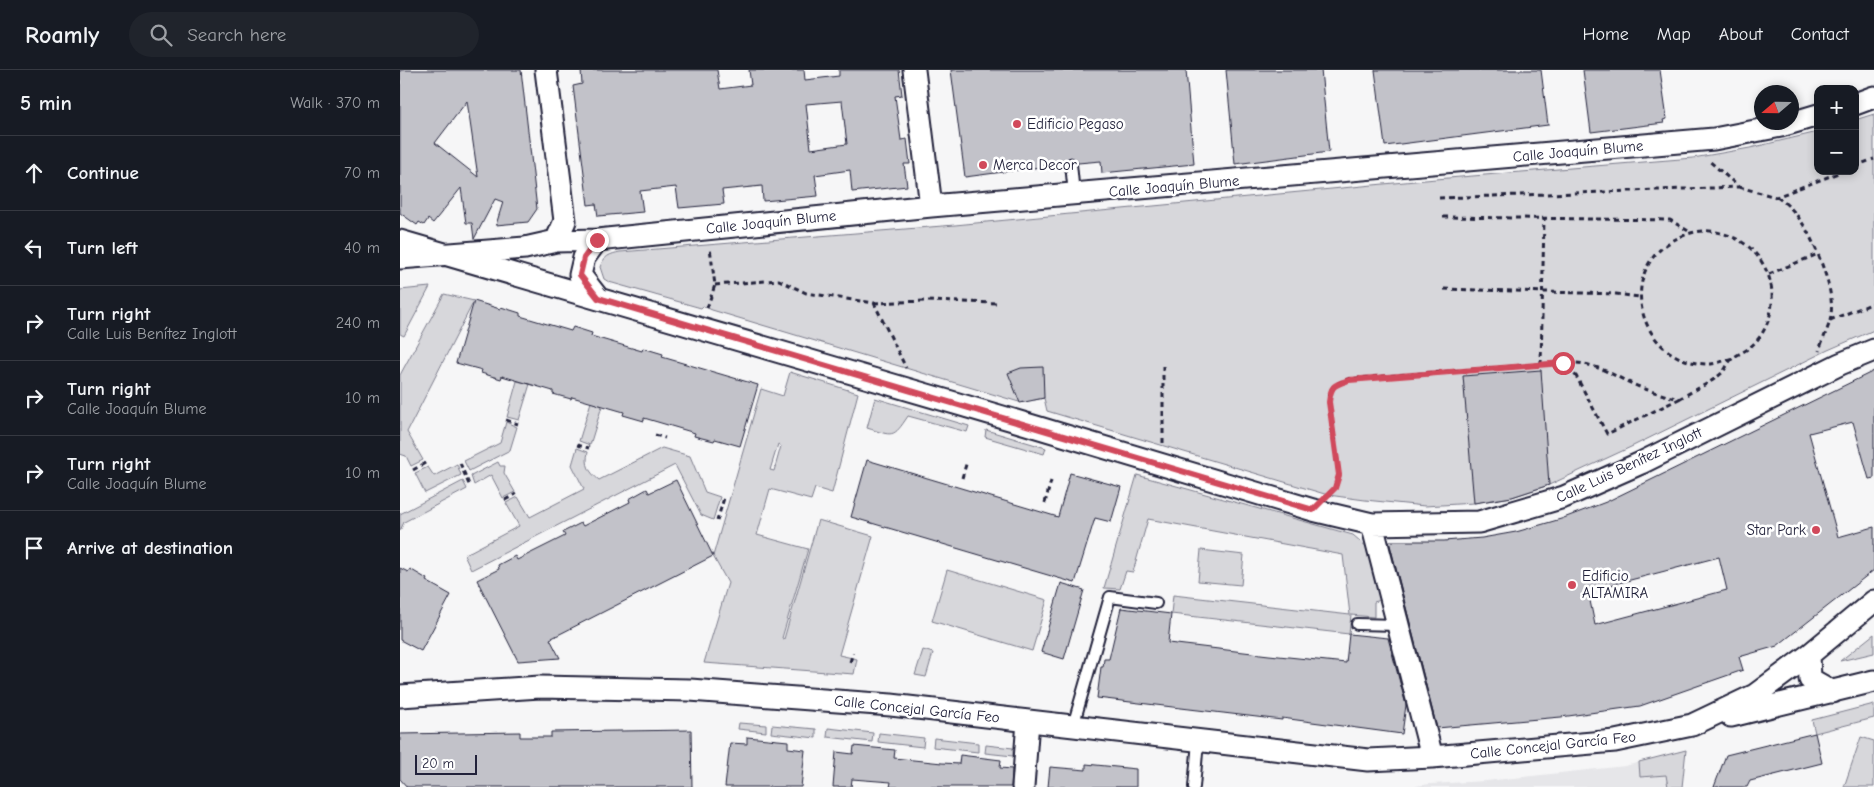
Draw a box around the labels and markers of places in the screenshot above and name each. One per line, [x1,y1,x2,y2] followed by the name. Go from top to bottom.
[1027,115,1124,133] place label: Edificio Pegaso
[1011,118,1023,130] marker: Edificio Pegaso
[993,156,1077,174] place label: Merca Decor
[977,159,989,171] marker: Merca Decor
[1746,521,1807,539] place label: Star Park
[1810,524,1822,536] marker: Star Park
[1582,567,1648,602] place label: Edificio ALTAMIRA
[1566,579,1578,591] marker: Edificio ALTAMIRA

